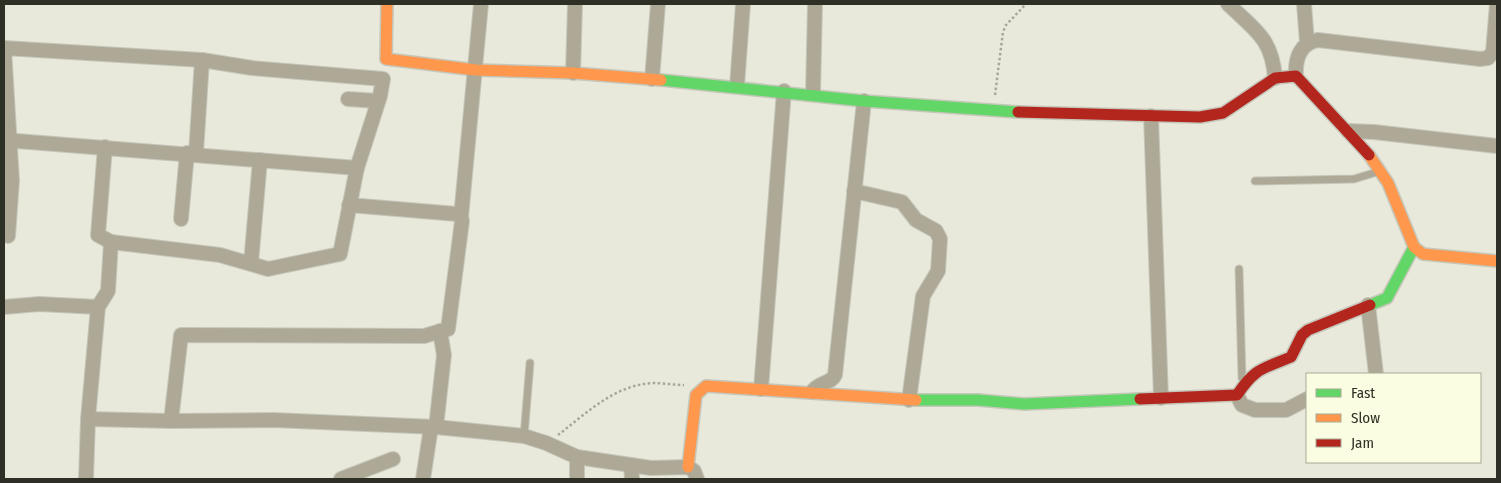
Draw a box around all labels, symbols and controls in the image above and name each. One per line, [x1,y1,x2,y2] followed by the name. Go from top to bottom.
[1306,373,1481,463] legend
[1351,384,1375,402] text: Fast
[1351,409,1380,427] text: Slow
[1351,434,1374,452] text: Jam

